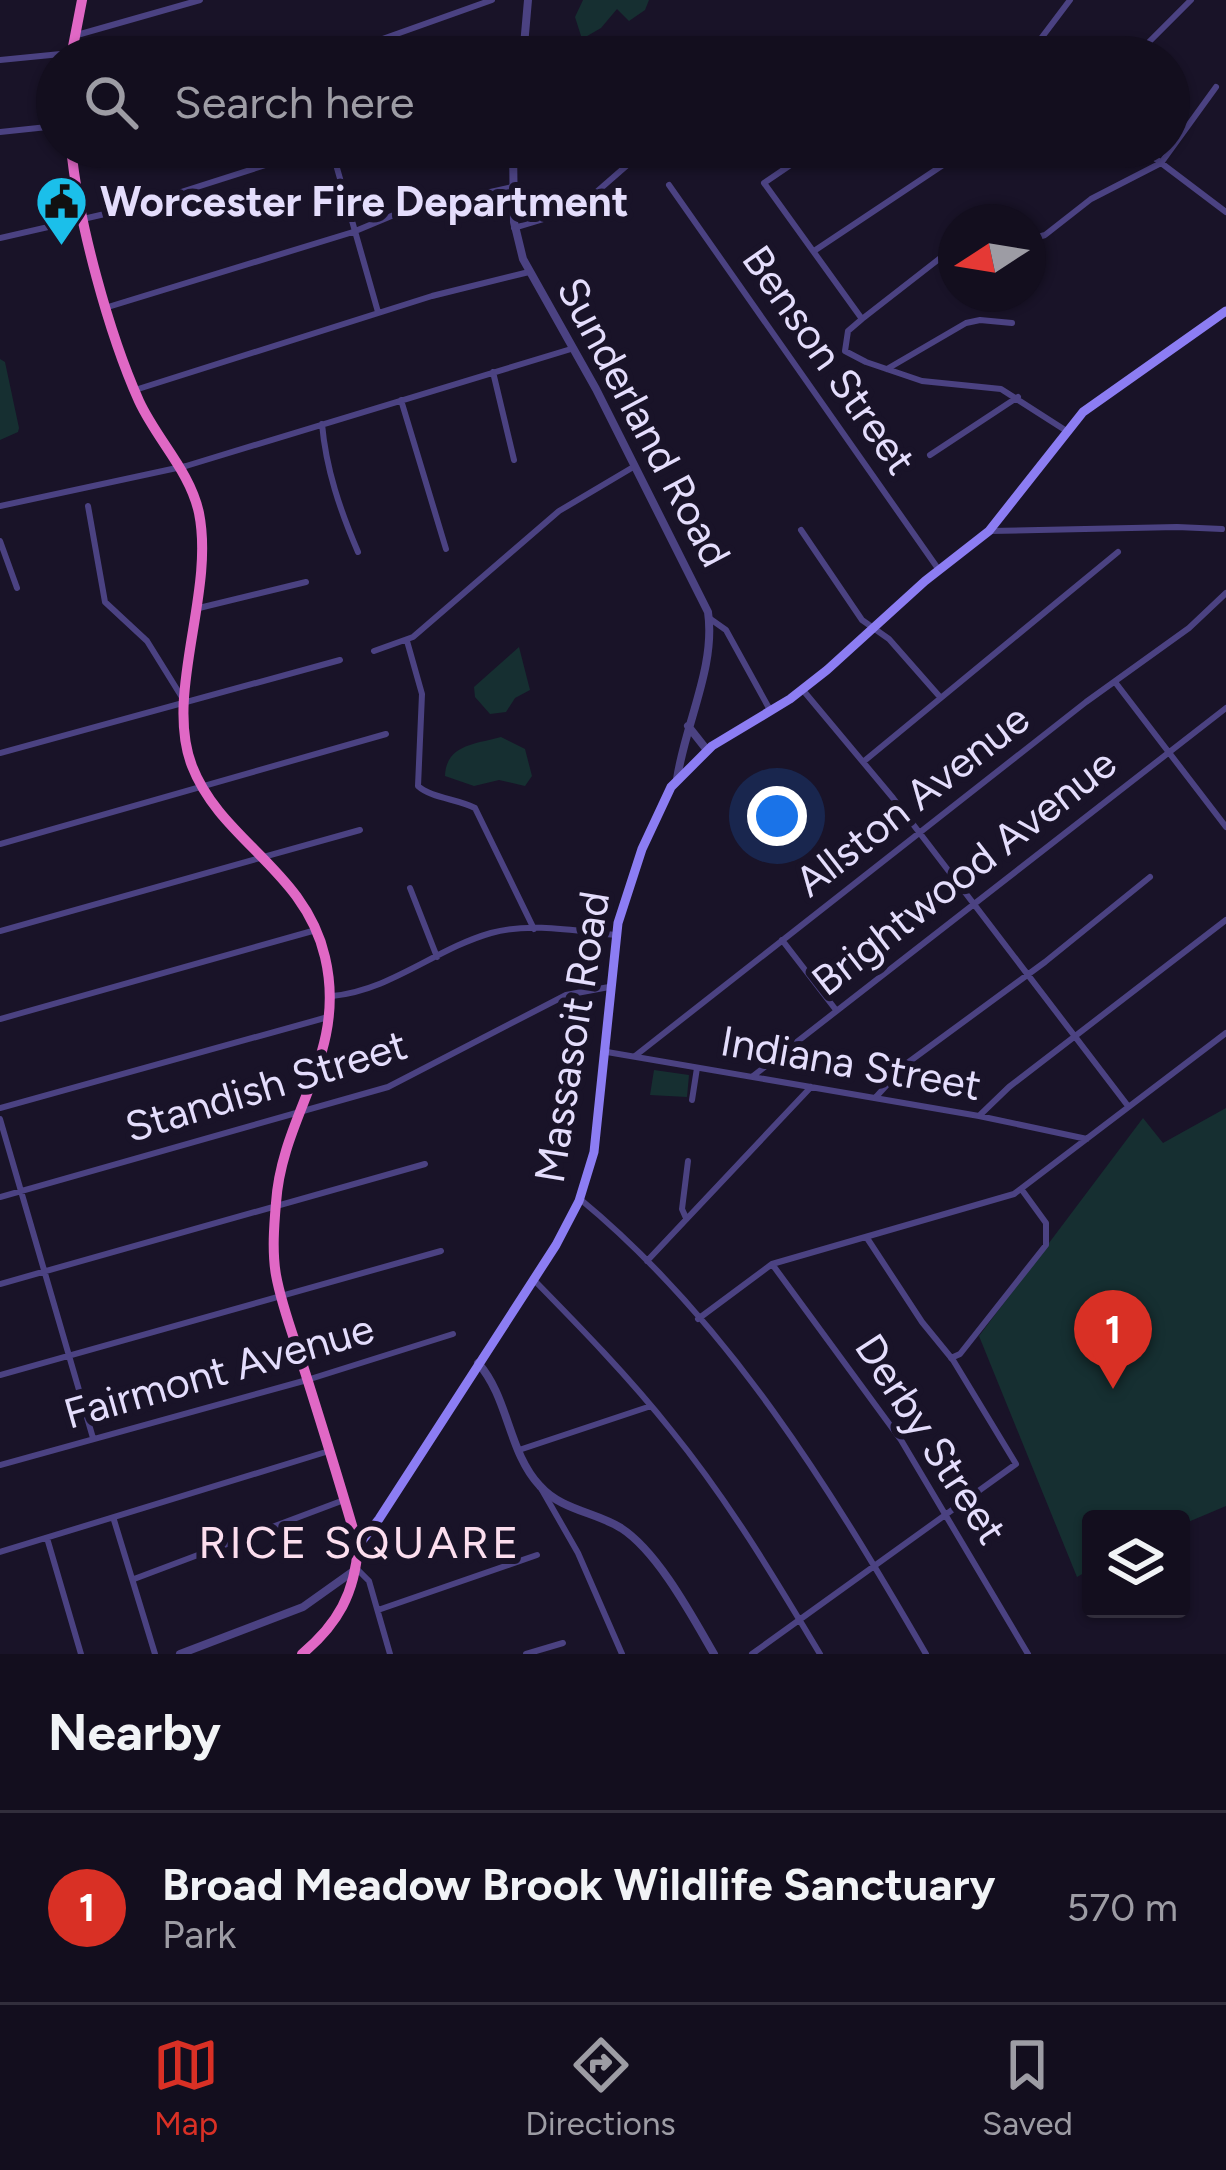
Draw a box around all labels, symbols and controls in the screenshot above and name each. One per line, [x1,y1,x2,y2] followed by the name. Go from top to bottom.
[36,36,1190,168] search box
[78,69,144,135] icon: search
[174,75,414,129] text: Search here
[33,173,89,247] public building icon: Worcester Fire Department
[100,176,629,227] place label: Worcester Fire Department
[938,204,1046,312] north arrow
[731,236,927,484] street label: Benson Street
[546,269,742,575] street label: Sunderland Road
[785,693,1039,907] street label: Allston Avenue
[802,737,1126,1007] street label: Brightwood Avenue
[747,786,807,846] your location
[524,888,620,1186] street label: Massasoit Road
[717,1015,985,1111] street label: Indiana Street
[119,1019,413,1153] street label: Standish Street
[1074,1290,1152,1389] pin: 1
[58,1302,380,1440] street label: Fairmont Avenue
[844,1324,1018,1554] street label: Derby Street
[1082,1510,1190,1618] map controls
[1082,1510,1190,1618] button: layers
[198,1515,522,1569] district label: RICE SQUARE
[48,1702,221,1763] text: Nearby
[162,1857,995,1911] text: Broad Meadow Brook Wildlife Sanctuary
[79,1884,95,1931] text: 1
[1067,1884,1178,1931] text: 570 m
[162,1911,236,1958] text: Park
[153,2032,219,2143] tab: Map
[525,2032,676,2143] tab: Directions
[982,2032,1073,2143] tab: Saved

